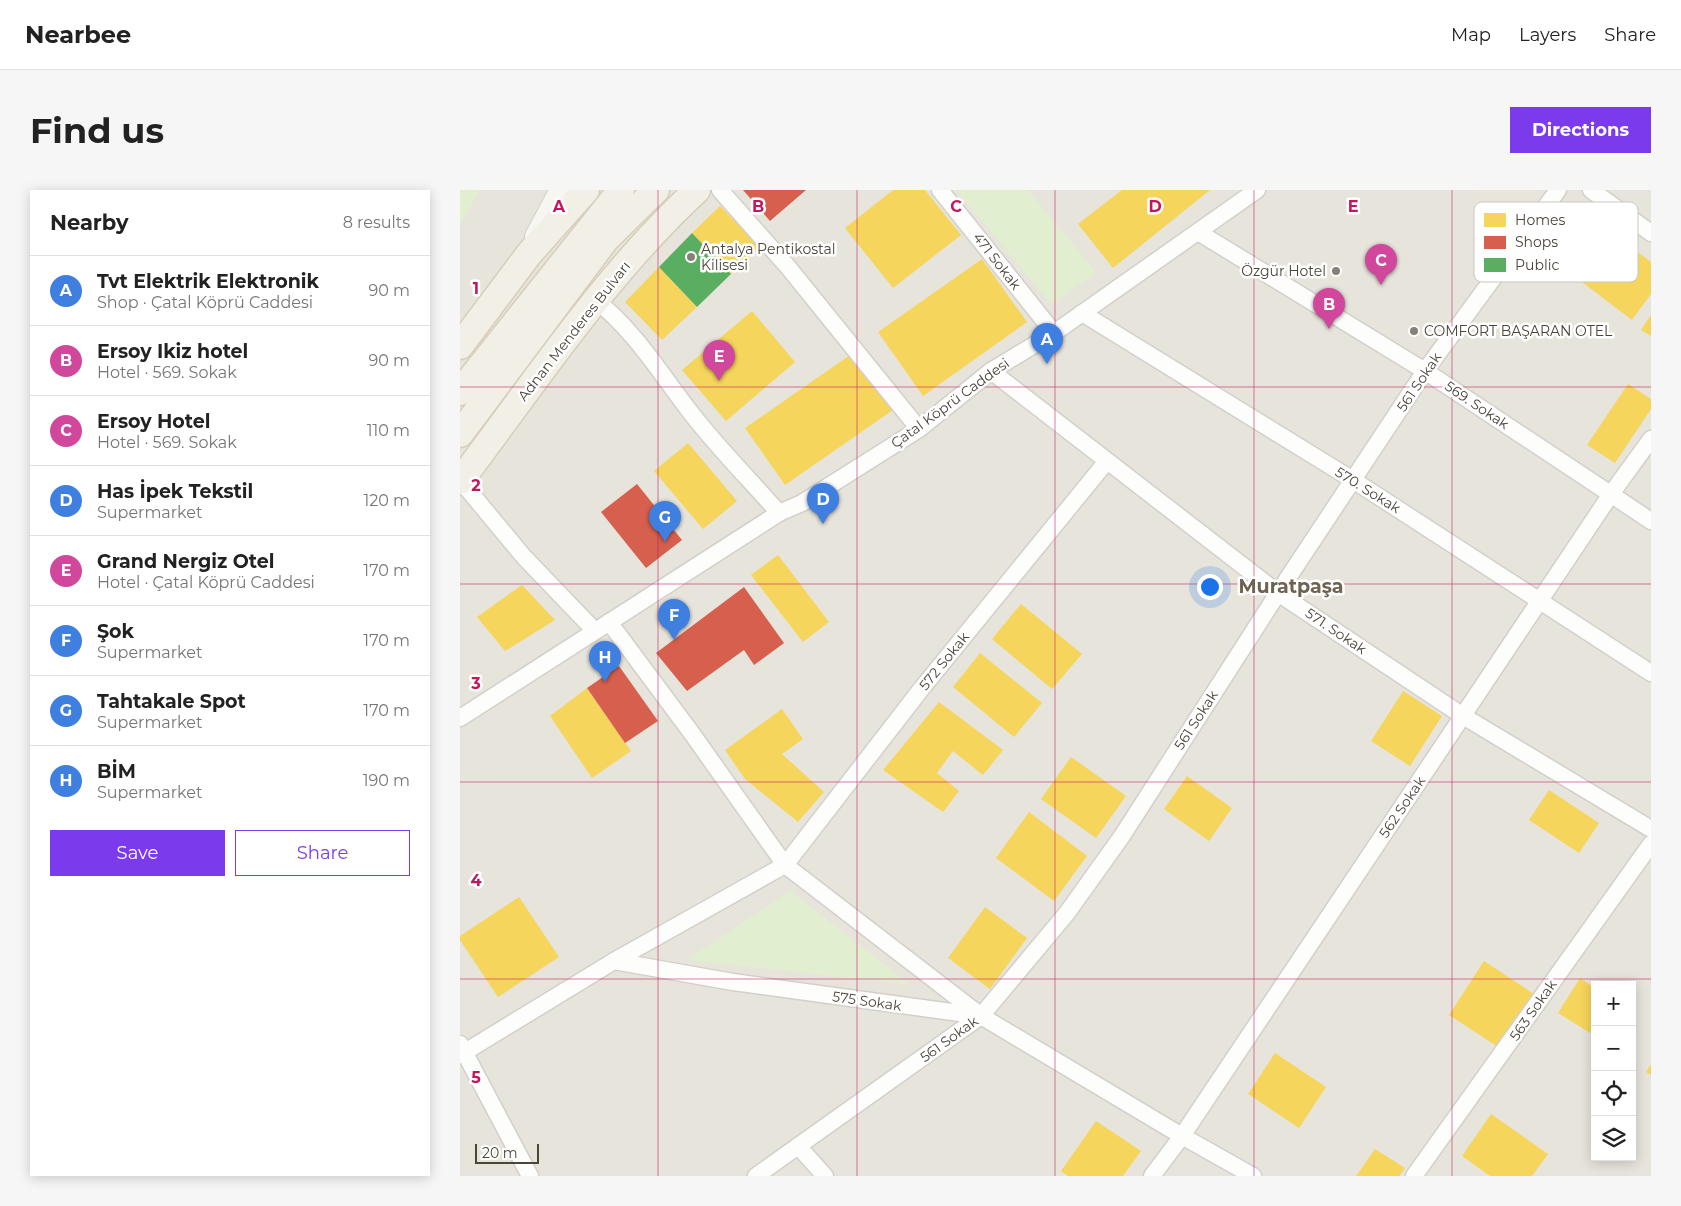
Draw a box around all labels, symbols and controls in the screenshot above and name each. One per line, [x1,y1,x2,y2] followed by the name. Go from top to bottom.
[25,20,131,49] text: Nearbee
[1451,24,1491,46] text: Map
[1519,24,1576,46] text: Layers
[1604,24,1656,46] text: Share
[1510,107,1651,153] button: Directions
[30,109,164,152] text: Find us
[552,197,566,216] text: A
[752,197,764,216] text: B
[950,197,962,216] text: C
[1148,197,1162,216] text: D
[1348,197,1358,216] text: E
[1474,202,1638,282] legend
[50,210,129,235] text: Nearby
[1515,211,1565,229] text: Homes
[343,213,410,232] text: 8 results
[969,229,1025,294] street label: 471 Sokak
[1515,233,1558,251] text: Shops
[701,240,835,274] place label: Antalya Pentikostal Kilisesi
[1365,244,1397,285] pin: C
[685,251,697,263] marker: Antalya Pentikostal Kilisesi
[1515,256,1559,274] text: Public
[514,257,634,405] street label: Adnan Menderes Bulvarı
[1241,262,1326,280] place label: Özgür Hotel
[1330,265,1342,277] marker: Özgür Hotel
[97,270,319,293] text: Tvt Elektrik Elektronik
[473,279,479,298] text: 1
[60,281,72,300] text: A
[368,281,410,300] text: 90 m
[1313,288,1345,329] pin: B
[97,293,313,312] text: Shop · Çatal Köprü Caddesi
[1424,322,1613,340] place label: COMFORT BAŞARAN OTEL
[1031,323,1063,364] pin: A
[1408,325,1420,337] marker: COMFORT BAŞARAN OTEL
[97,340,248,363] text: Ersoy Ikiz hotel
[703,340,735,381] pin: E
[1393,349,1446,415] street label: 561 Sokak
[60,351,72,370] text: B
[368,351,410,370] text: 90 m
[887,354,1013,452] street label: Çatal Köprü Caddesi
[97,363,237,382] text: Hotel · 569. Sokak
[1441,377,1513,433] street label: 569. Sokak
[97,410,210,433] text: Ersoy Hotel
[60,421,72,440] text: C
[367,421,410,440] text: 110 m
[97,433,237,452] text: Hotel · 569. Sokak
[1332,463,1405,517] street label: 570. Sokak
[471,476,481,495] text: 2
[97,480,253,503] text: Has İpek Tekstil
[807,483,839,524] pin: D
[59,491,73,510] text: D
[363,491,410,510] text: 120 m
[649,501,681,542] pin: G
[97,503,203,522] text: Supermarket
[97,550,274,573] text: Grand Nergiz Otel
[61,561,71,580] text: E
[363,561,410,580] text: 170 m
[97,573,315,592] text: Hotel · Çatal Köprü Caddesi
[1197,574,1223,600] your location
[1238,575,1344,598] district label: Muratpaşa
[658,599,690,640] pin: F
[1302,604,1371,658] street label: 571. Sokak
[97,620,134,643] text: Şok
[915,628,973,694] street label: 572 Sokak
[61,631,71,650] text: F
[363,631,410,650] text: 170 m
[589,641,621,682] pin: H
[97,643,203,662] text: Supermarket
[470,674,481,693] text: 3
[1170,686,1222,753] street label: 561 Sokak
[97,690,246,713] text: Tahtakale Spot
[60,701,72,720] text: G
[363,701,410,720] text: 170 m
[97,713,203,732] text: Supermarket
[97,760,136,783] text: BİM
[60,771,72,790] text: H
[363,771,410,790] text: 190 m
[1375,772,1429,841] street label: 562 Sokak
[97,783,203,802] text: Supermarket
[50,830,225,876] button: Save
[235,830,410,876] button: Share
[470,871,482,890] text: 4
[1505,976,1561,1044] street label: 563 Sokak
[1591,981,1636,1161] map controls
[1591,981,1636,1026] button: +
[831,987,903,1015] street label: 575 Sokak
[916,1012,982,1066] street label: 561 Sokak
[1591,1026,1636,1071] button: −
[471,1068,481,1087] text: 5
[1591,1071,1636,1116] button: locate
[1591,1116,1636,1161] button: layers
[475,1141,539,1164] scale bar
[482,1144,518,1162] text: 20 m

